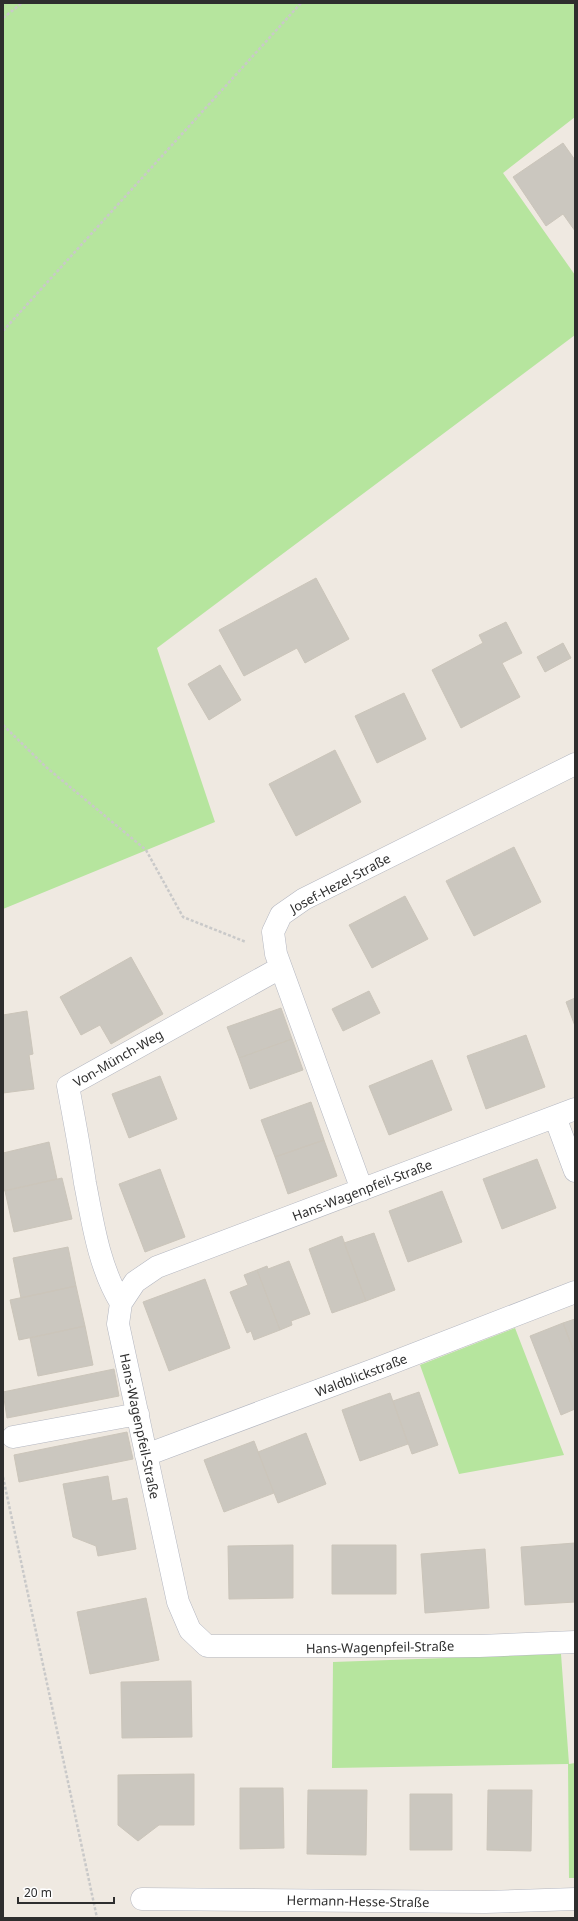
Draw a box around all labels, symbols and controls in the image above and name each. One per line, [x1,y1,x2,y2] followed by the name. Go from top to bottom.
[285,849,393,918] street label: Josef-Hezel-Straße
[70,1025,166,1091] street label: Von-Münch-Weg
[290,1155,434,1225] street label: Hans-Wagenpfeil-Straße
[312,1349,410,1401] street label: Waldblickstraße
[116,1352,164,1500] street label: Hans-Wagenpfeil-Straße
[306,1637,454,1657] street label: Hans-Wagenpfeil-Straße
[18,1879,114,1905] scale bar
[24,1884,52,1901] text: 20 m
[286,1891,430,1911] street label: Hermann-Hesse-Straße

